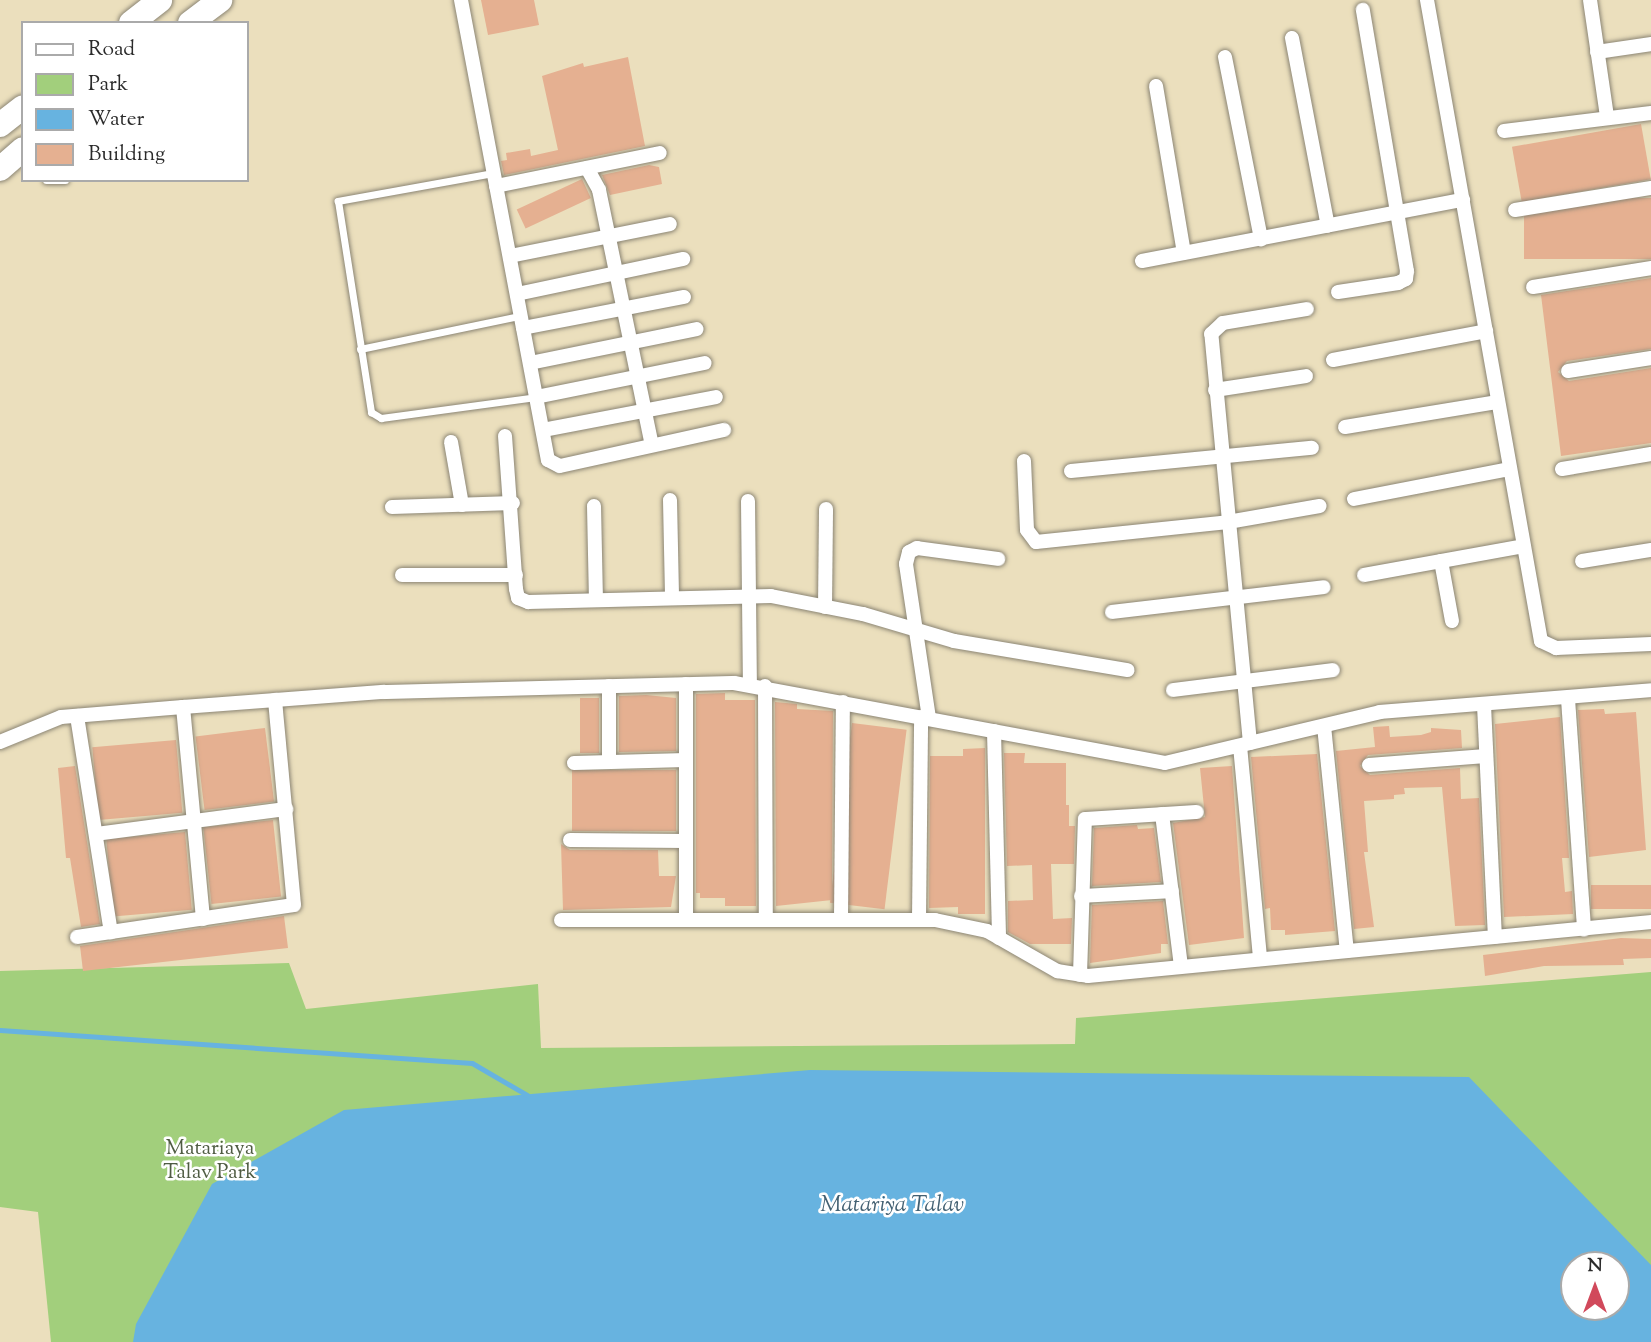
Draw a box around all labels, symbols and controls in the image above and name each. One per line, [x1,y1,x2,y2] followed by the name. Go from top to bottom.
[21,21,248,182] legend
[88,35,135,65] text: Road
[88,70,128,100] text: Park
[88,105,144,135] text: Water
[88,140,165,170] text: Building
[163,1136,257,1186] park label: Matariaya Talav Park
[820,1192,964,1220] water label: Matariya Talav
[1560,1251,1630,1321] north arrow
[1587,1253,1603,1280] text: N

